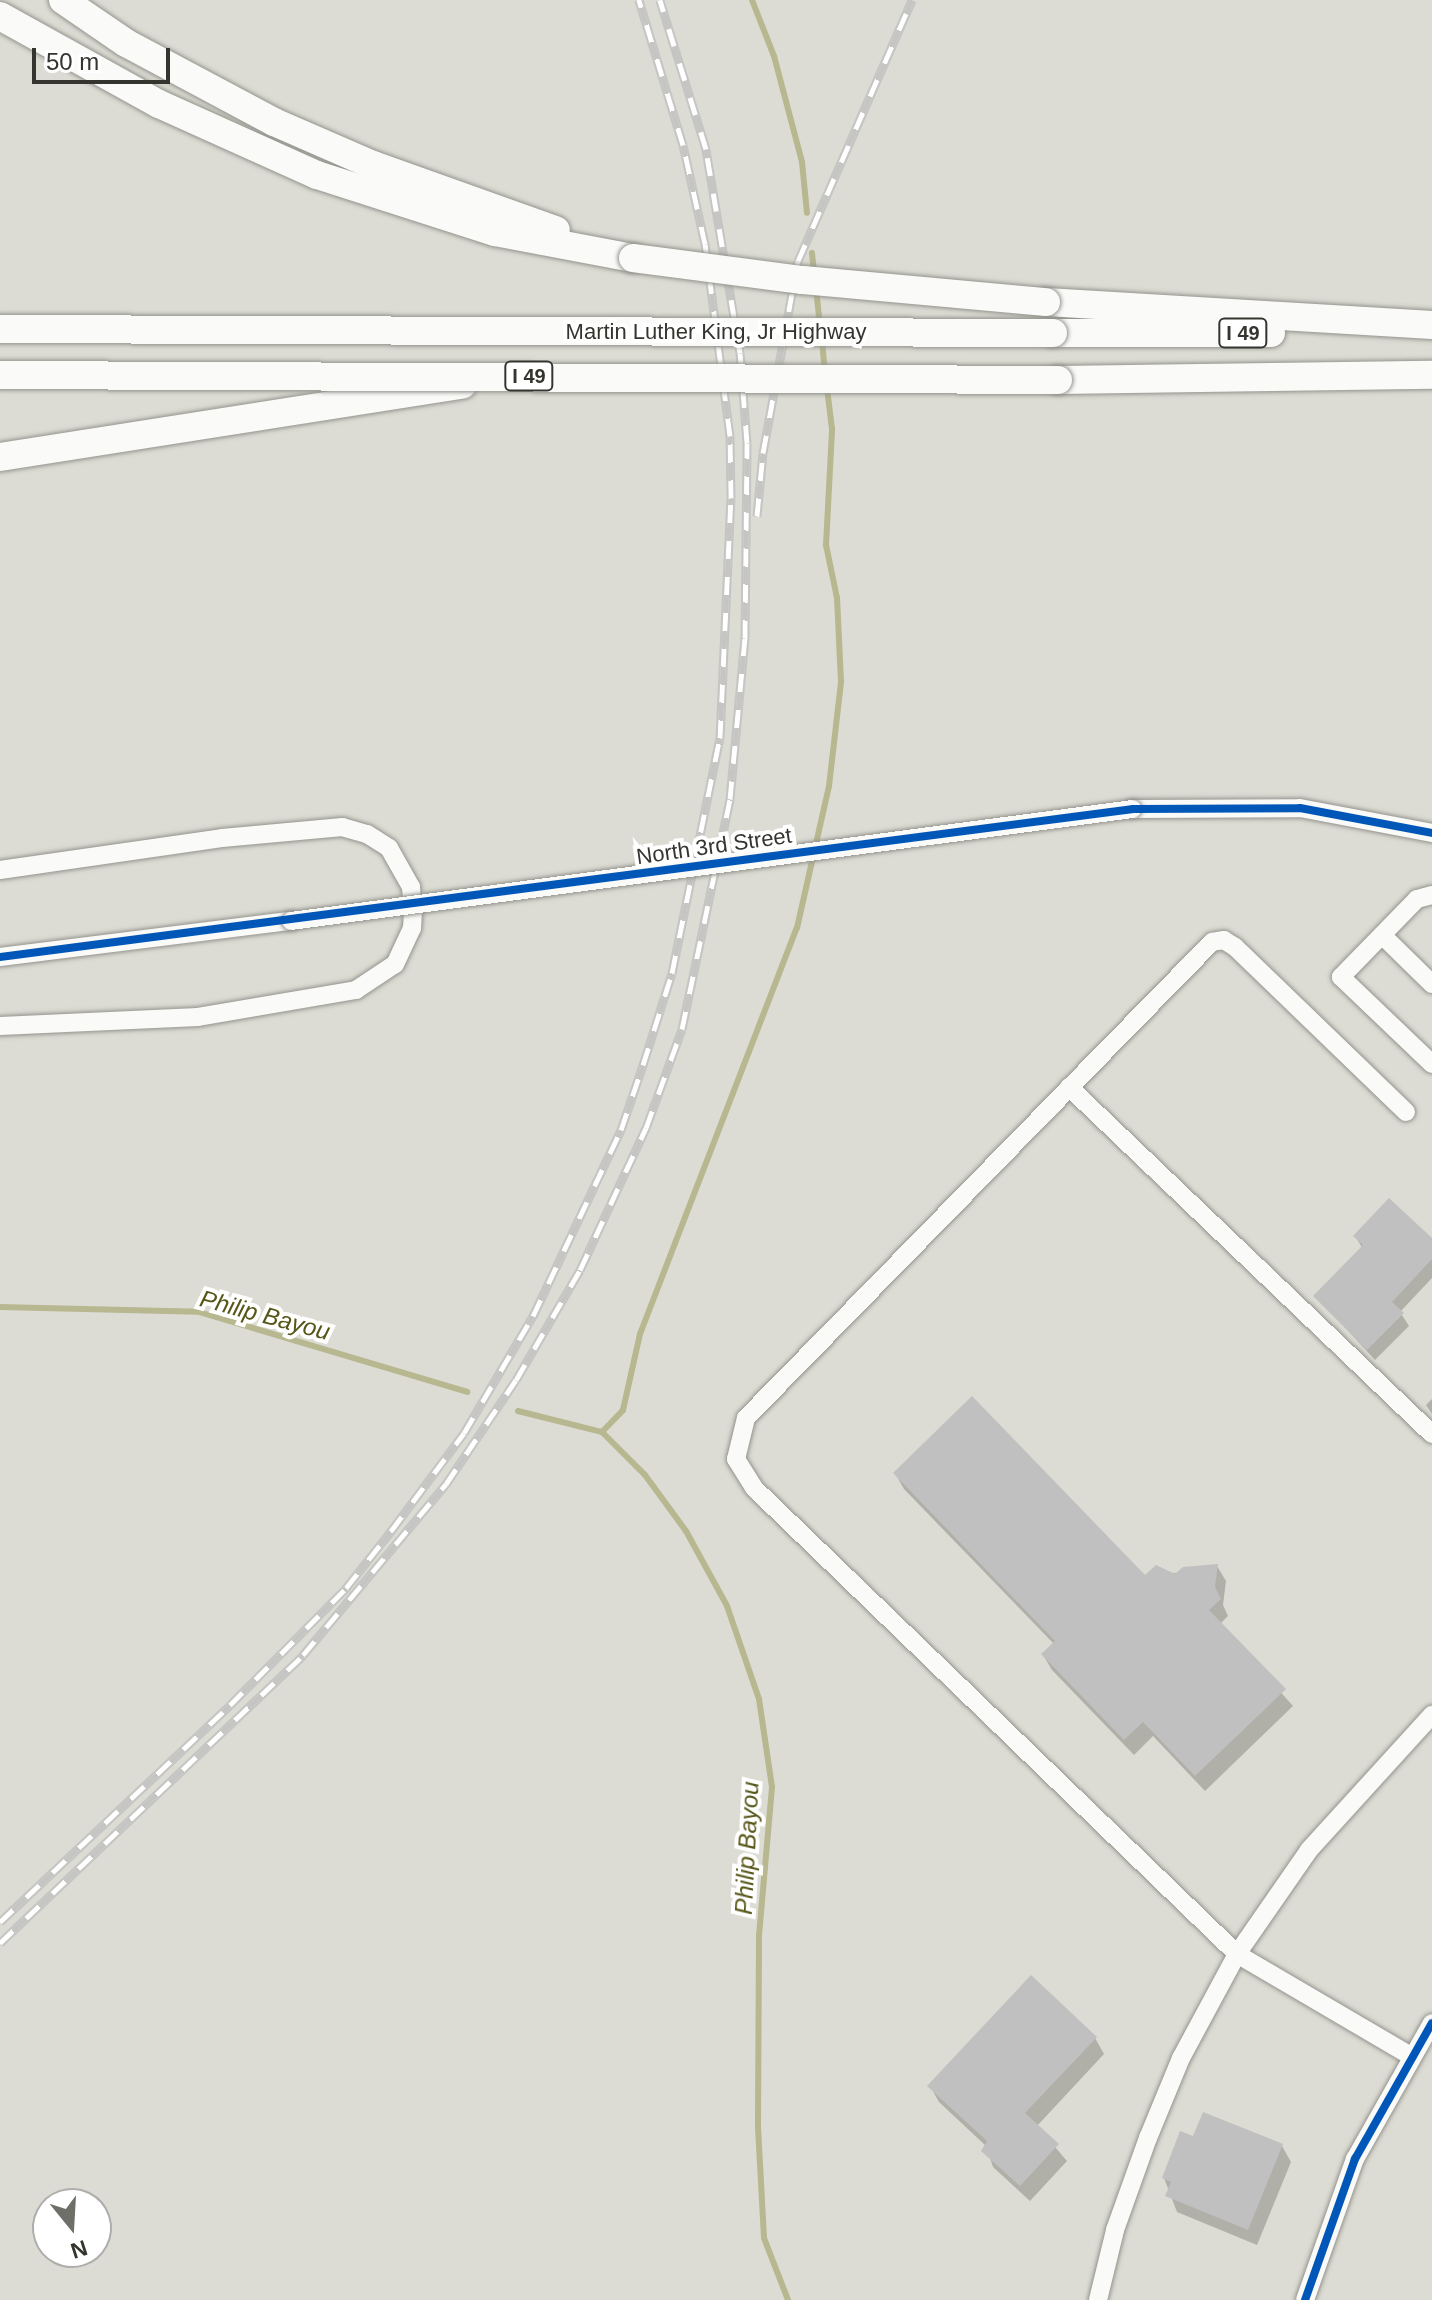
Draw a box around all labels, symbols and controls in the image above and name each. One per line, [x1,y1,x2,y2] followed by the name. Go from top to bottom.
[36,32,174,82] scale bar
[46,48,99,75] text: 50 m
[1217,317,1269,349] road number: I 49
[566,319,866,345] street label: Martin Luther King, Jr Highway
[503,360,555,392] road number: I 49
[635,822,793,870] street label: North 3rd Street
[197,1284,333,1346] water label: Philip Bayou
[729,1781,765,1915] water label: Philip Bayou
[32,2188,112,2268] north arrow
[68,2235,90,2264] text: N

